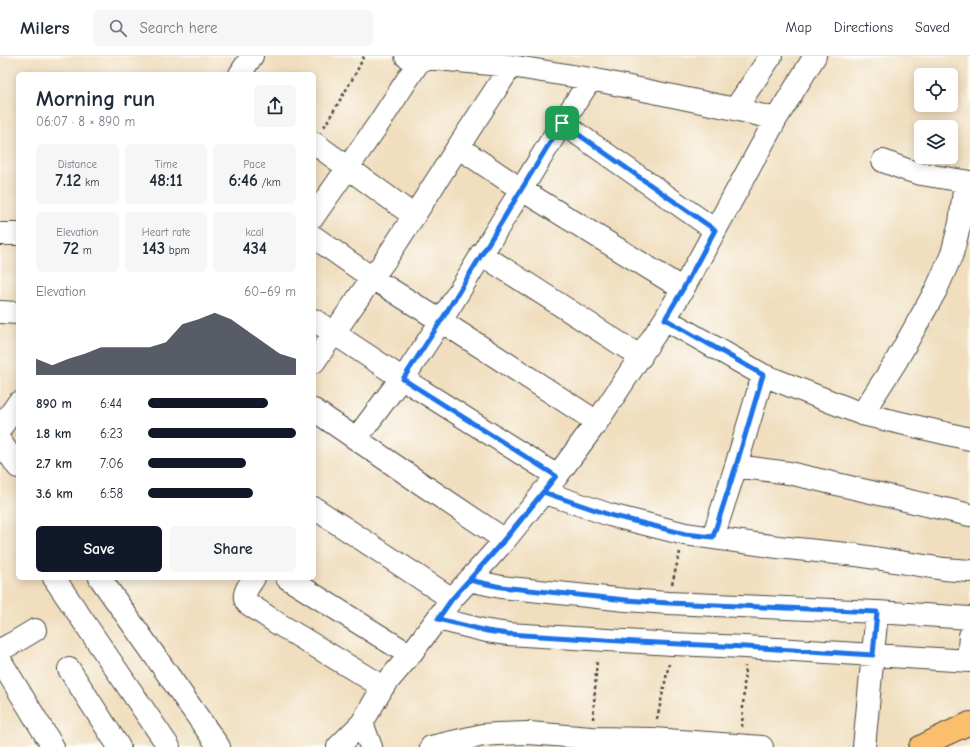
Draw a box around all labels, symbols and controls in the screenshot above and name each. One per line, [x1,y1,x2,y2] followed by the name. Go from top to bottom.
[93,10,373,46] search box
[20,17,69,39] text: Milers
[107,17,129,39] icon: search
[139,19,218,37] text: Search here
[785,19,812,36] text: Map
[834,19,893,36] text: Directions
[915,19,950,36] text: Saved
[914,68,958,164] map controls
[914,68,958,112] button: locate
[254,85,296,127] button: share
[36,86,155,112] text: Morning run
[545,106,579,140] pin
[551,112,573,134] icon: arrive
[36,114,135,129] text: 06:07 · 8 × 890 m
[914,120,958,164] button: layers
[58,158,97,171] text: Distance
[155,158,177,171] text: Time
[244,158,266,171] text: Pace
[55,171,81,190] text: 7.12
[149,171,183,190] text: 48:11
[229,171,258,190] text: 6:46
[81,176,99,189] text: km
[258,176,281,189] text: /km
[56,226,98,239] text: Elevation
[142,226,190,239] text: Heart rate
[245,226,264,239] text: kcal
[63,239,79,258] text: 72
[142,239,165,258] text: 143
[242,239,267,258] text: 434
[79,244,92,257] text: m
[165,244,190,257] text: bpm
[36,284,86,299] text: Elevation
[244,284,296,299] text: 60–69 m
[36,396,72,411] text: 890 m
[100,396,122,411] text: 6:44
[36,426,71,441] text: 1.8 km
[100,426,123,441] text: 6:23
[36,456,72,471] text: 2.7 km
[100,456,123,471] text: 7:06
[36,486,73,501] text: 3.6 km
[100,486,123,501] text: 6:58
[36,526,162,572] button: Save
[170,526,296,572] button: Share

